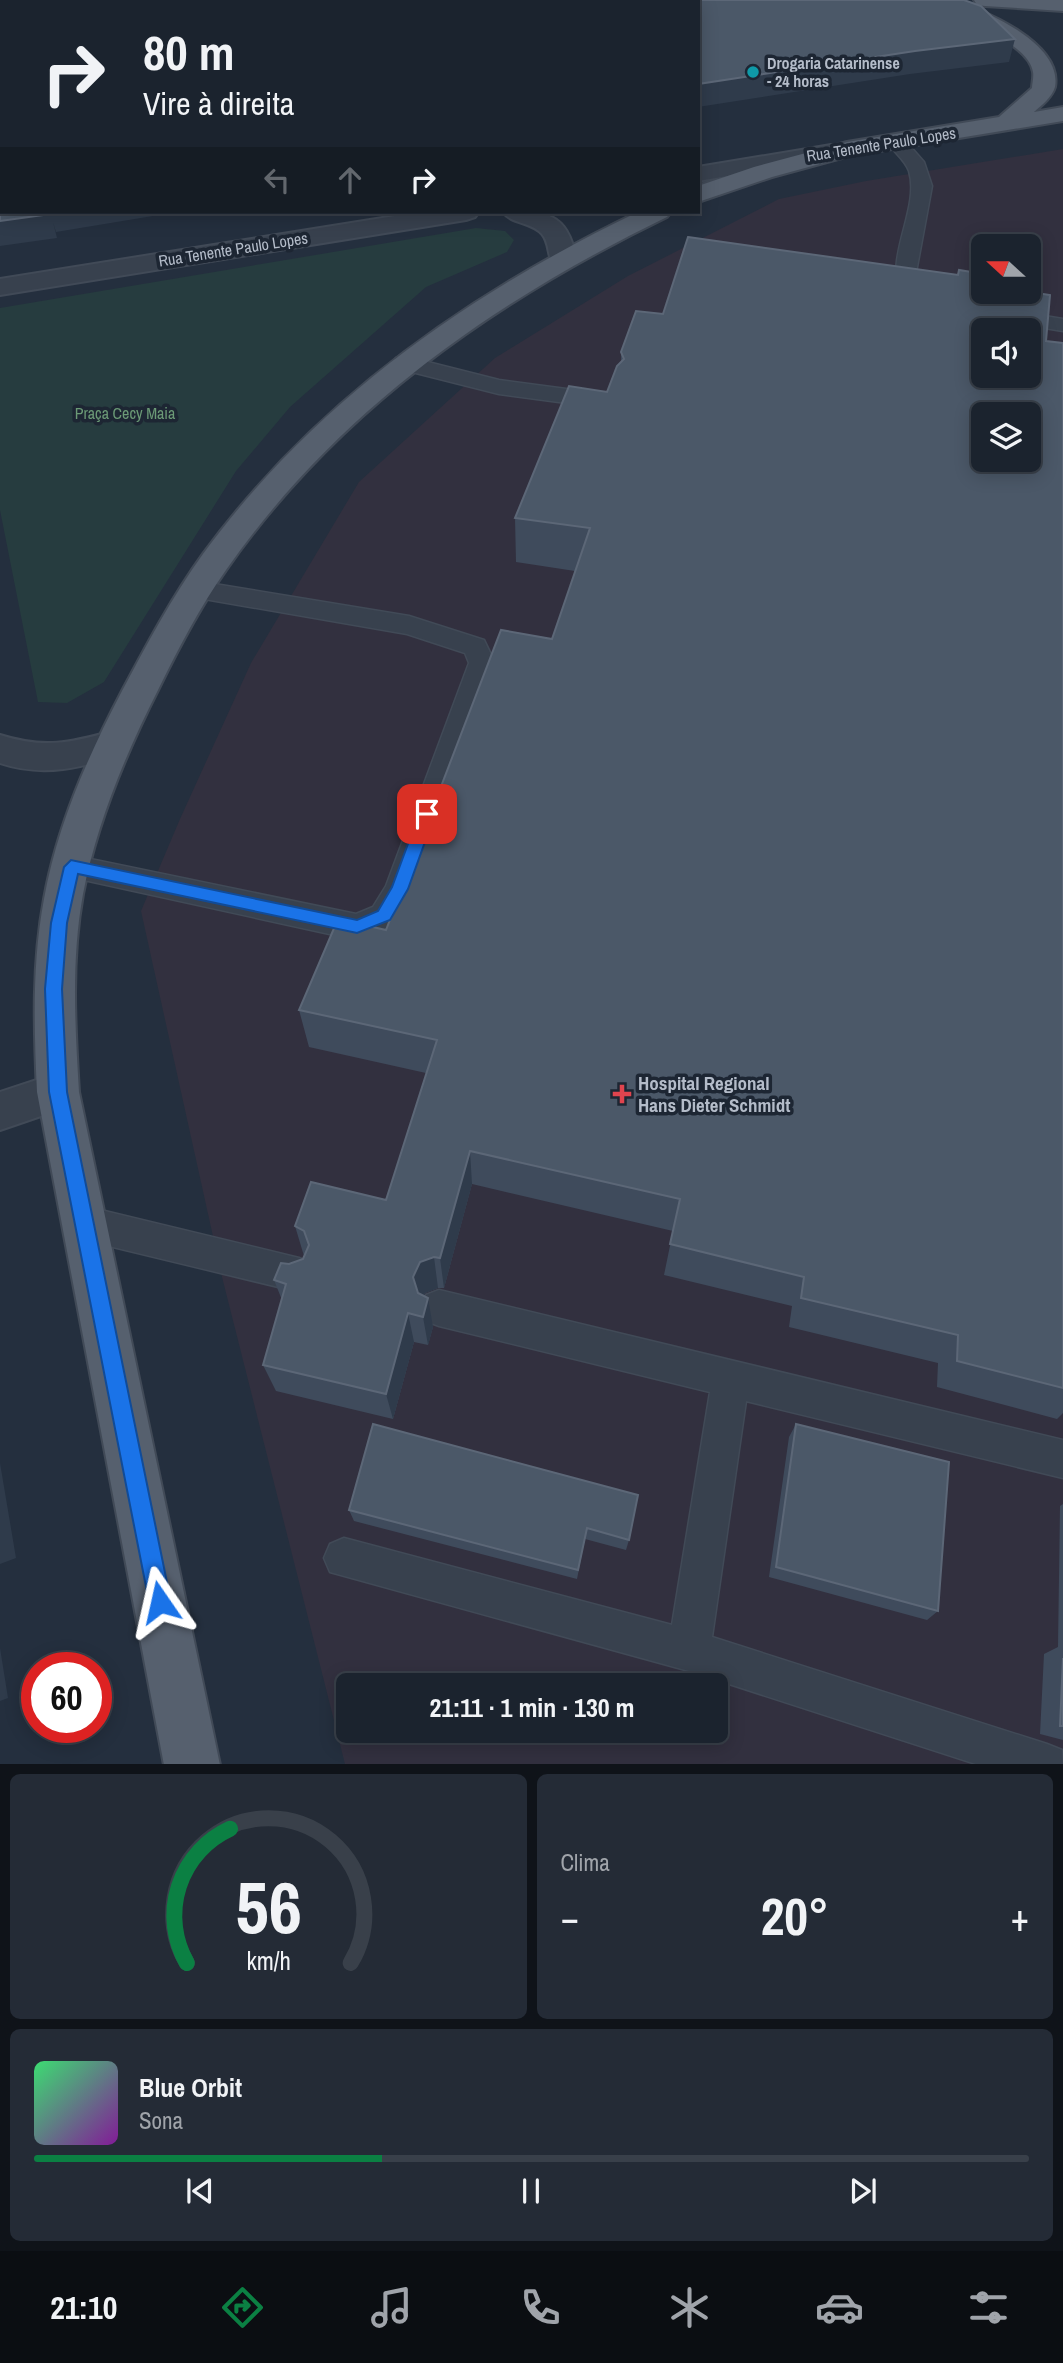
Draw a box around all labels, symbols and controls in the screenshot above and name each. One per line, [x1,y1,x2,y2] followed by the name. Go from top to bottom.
[143,19,235,85] text: 80 m
[28,28,119,119] icon: right
[767,52,900,92] place label: Drogaria Catarinense - 24 horas
[745,64,761,80] marker: Drogaria Catarinense - 24 horas
[143,82,294,125] text: Vire à direita
[805,121,957,167] street label: Rua Tenente Paulo Lopes
[258,161,296,199] icon: left
[331,161,369,199] icon: ahead
[404,161,442,199] icon: right
[157,226,309,272] street label: Rua Tenente Paulo Lopes
[971,234,1041,304] north arrow
[971,234,1041,472] map controls
[971,318,1041,388] button: sound
[75,402,176,424] park label: Praça Cecy Maia
[971,402,1041,472] button: layers
[397,784,457,844] pin
[408,795,446,833] icon: arrive
[638,1070,790,1118] place label: Hospital Regional Hans Dieter Schmidt
[612,1084,632,1104] marker: Hospital Regional Hans Dieter Schmidt
[123,1565,197,1639] position arrow
[21,1652,112,1743] speed limit sign: 60
[429,1690,635,1725] text: 21:11 · 1 min · 130 m
[561,1847,610,1878] text: Clima
[235,1858,301,1956] text: 56
[761,1881,829,1951] text: 20°
[561,1892,579,1943] text: −
[1011,1892,1029,1943] text: +
[246,1943,290,1977] text: km/h
[139,2070,242,2105] text: Blue Orbit
[139,2105,183,2136] text: Sona
[181,2172,219,2210] icon: previous
[512,2172,550,2210] icon: pause
[844,2172,882,2210] icon: next
[218,2283,267,2332] icon: directions
[367,2283,416,2332] icon: music
[516,2283,565,2332] icon: phone
[665,2283,714,2332] icon: climate
[815,2283,864,2332] icon: car
[964,2283,1013,2332] icon: filters
[50,2286,117,2329] text: 21:10

